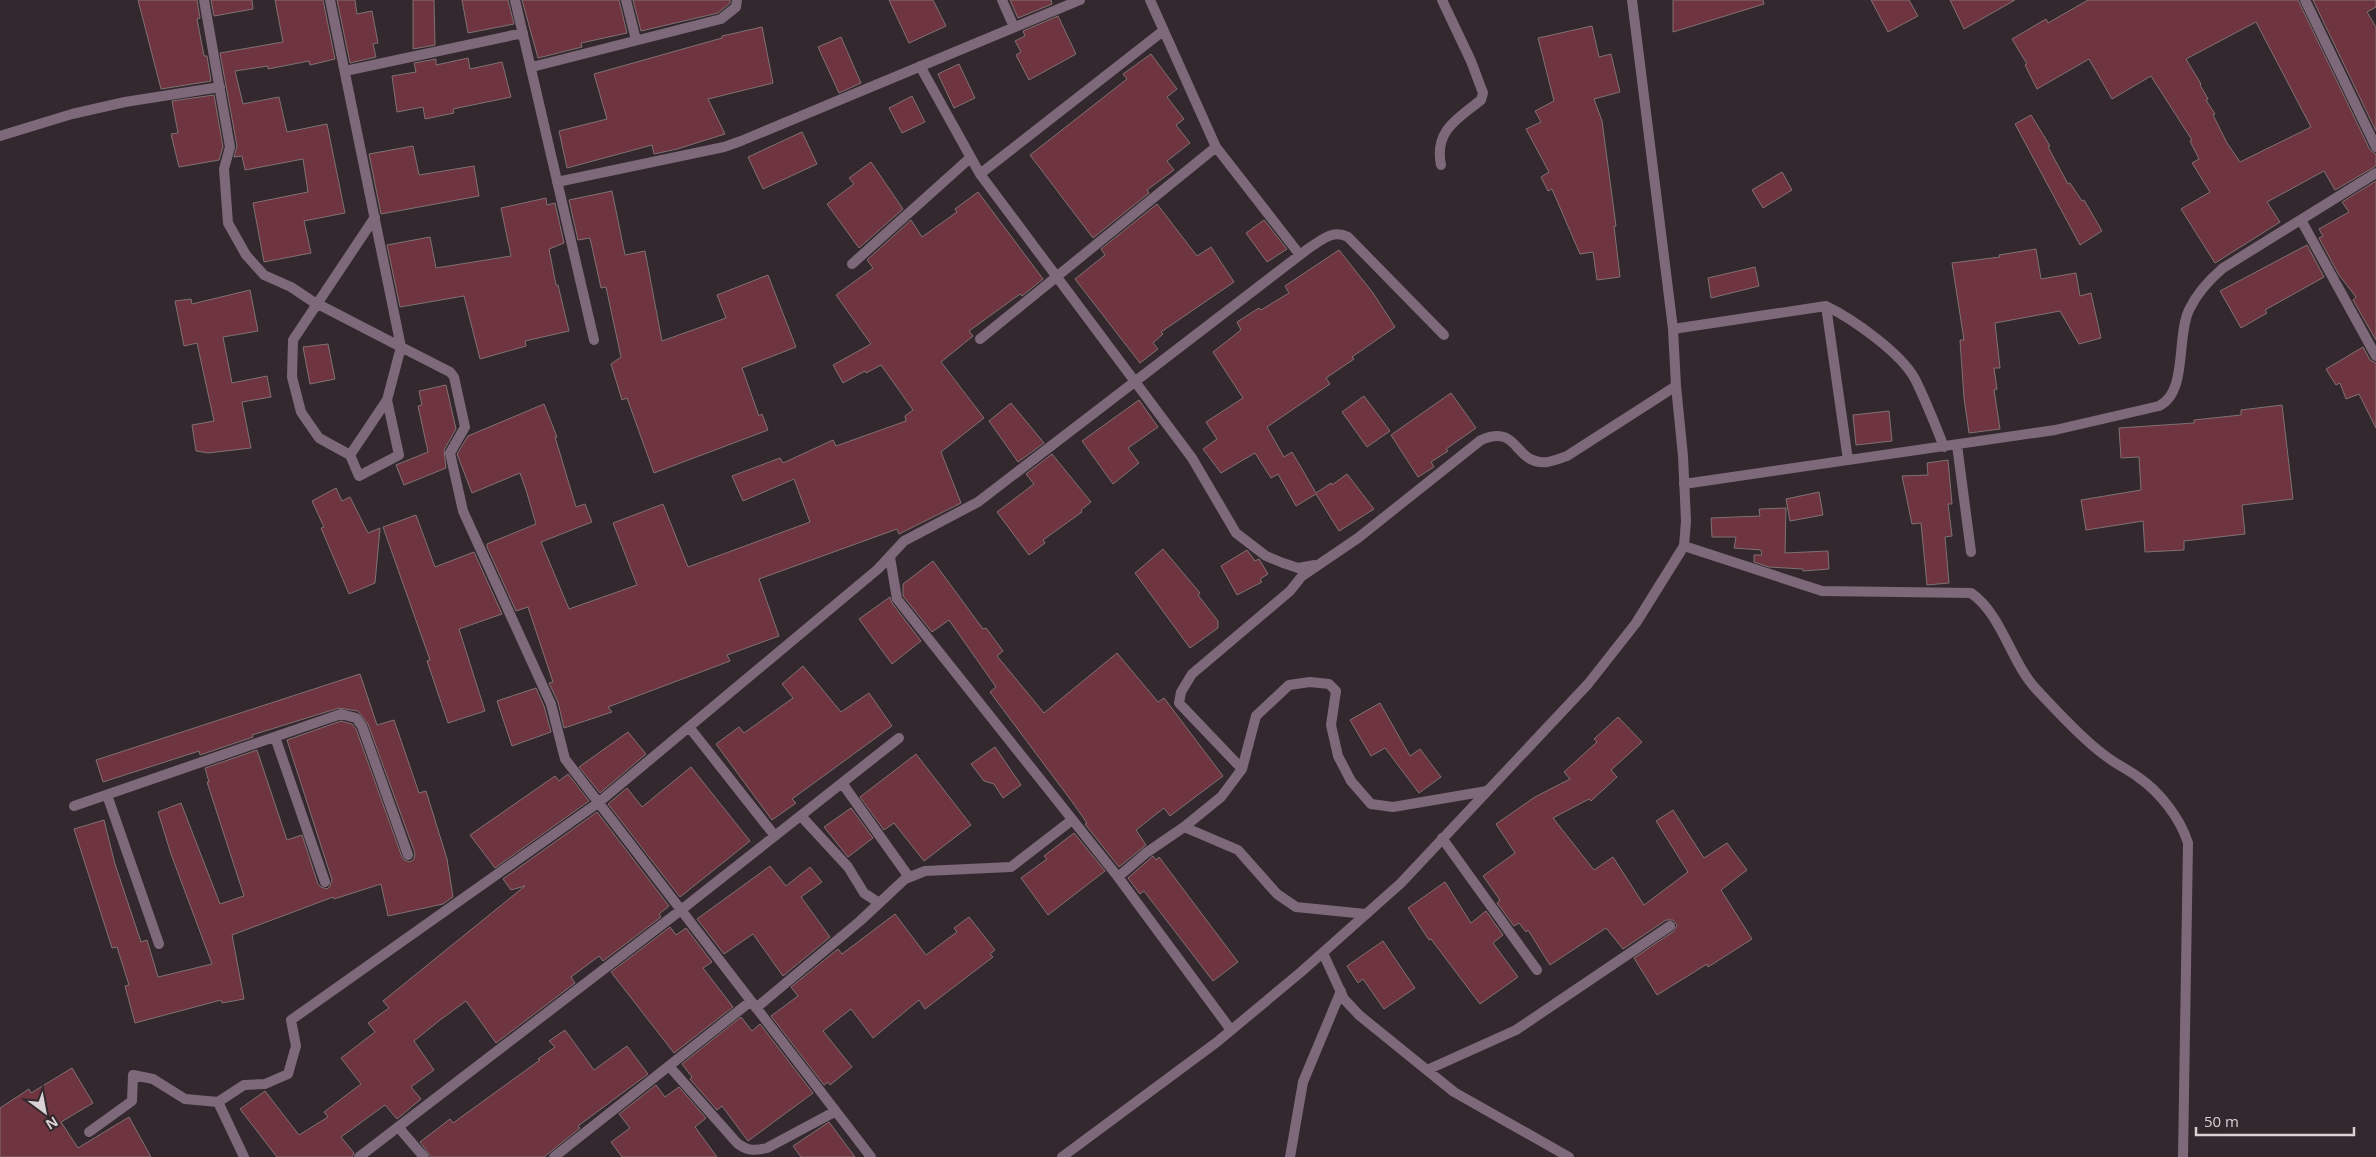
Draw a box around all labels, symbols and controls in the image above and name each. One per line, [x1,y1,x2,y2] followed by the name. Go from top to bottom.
[20,1087,70,1137] north arrow
[2196,1104,2354,1136] scale bar
[2204,1111,2239,1131] text: 50 m
[42,1112,62,1135] text: N

